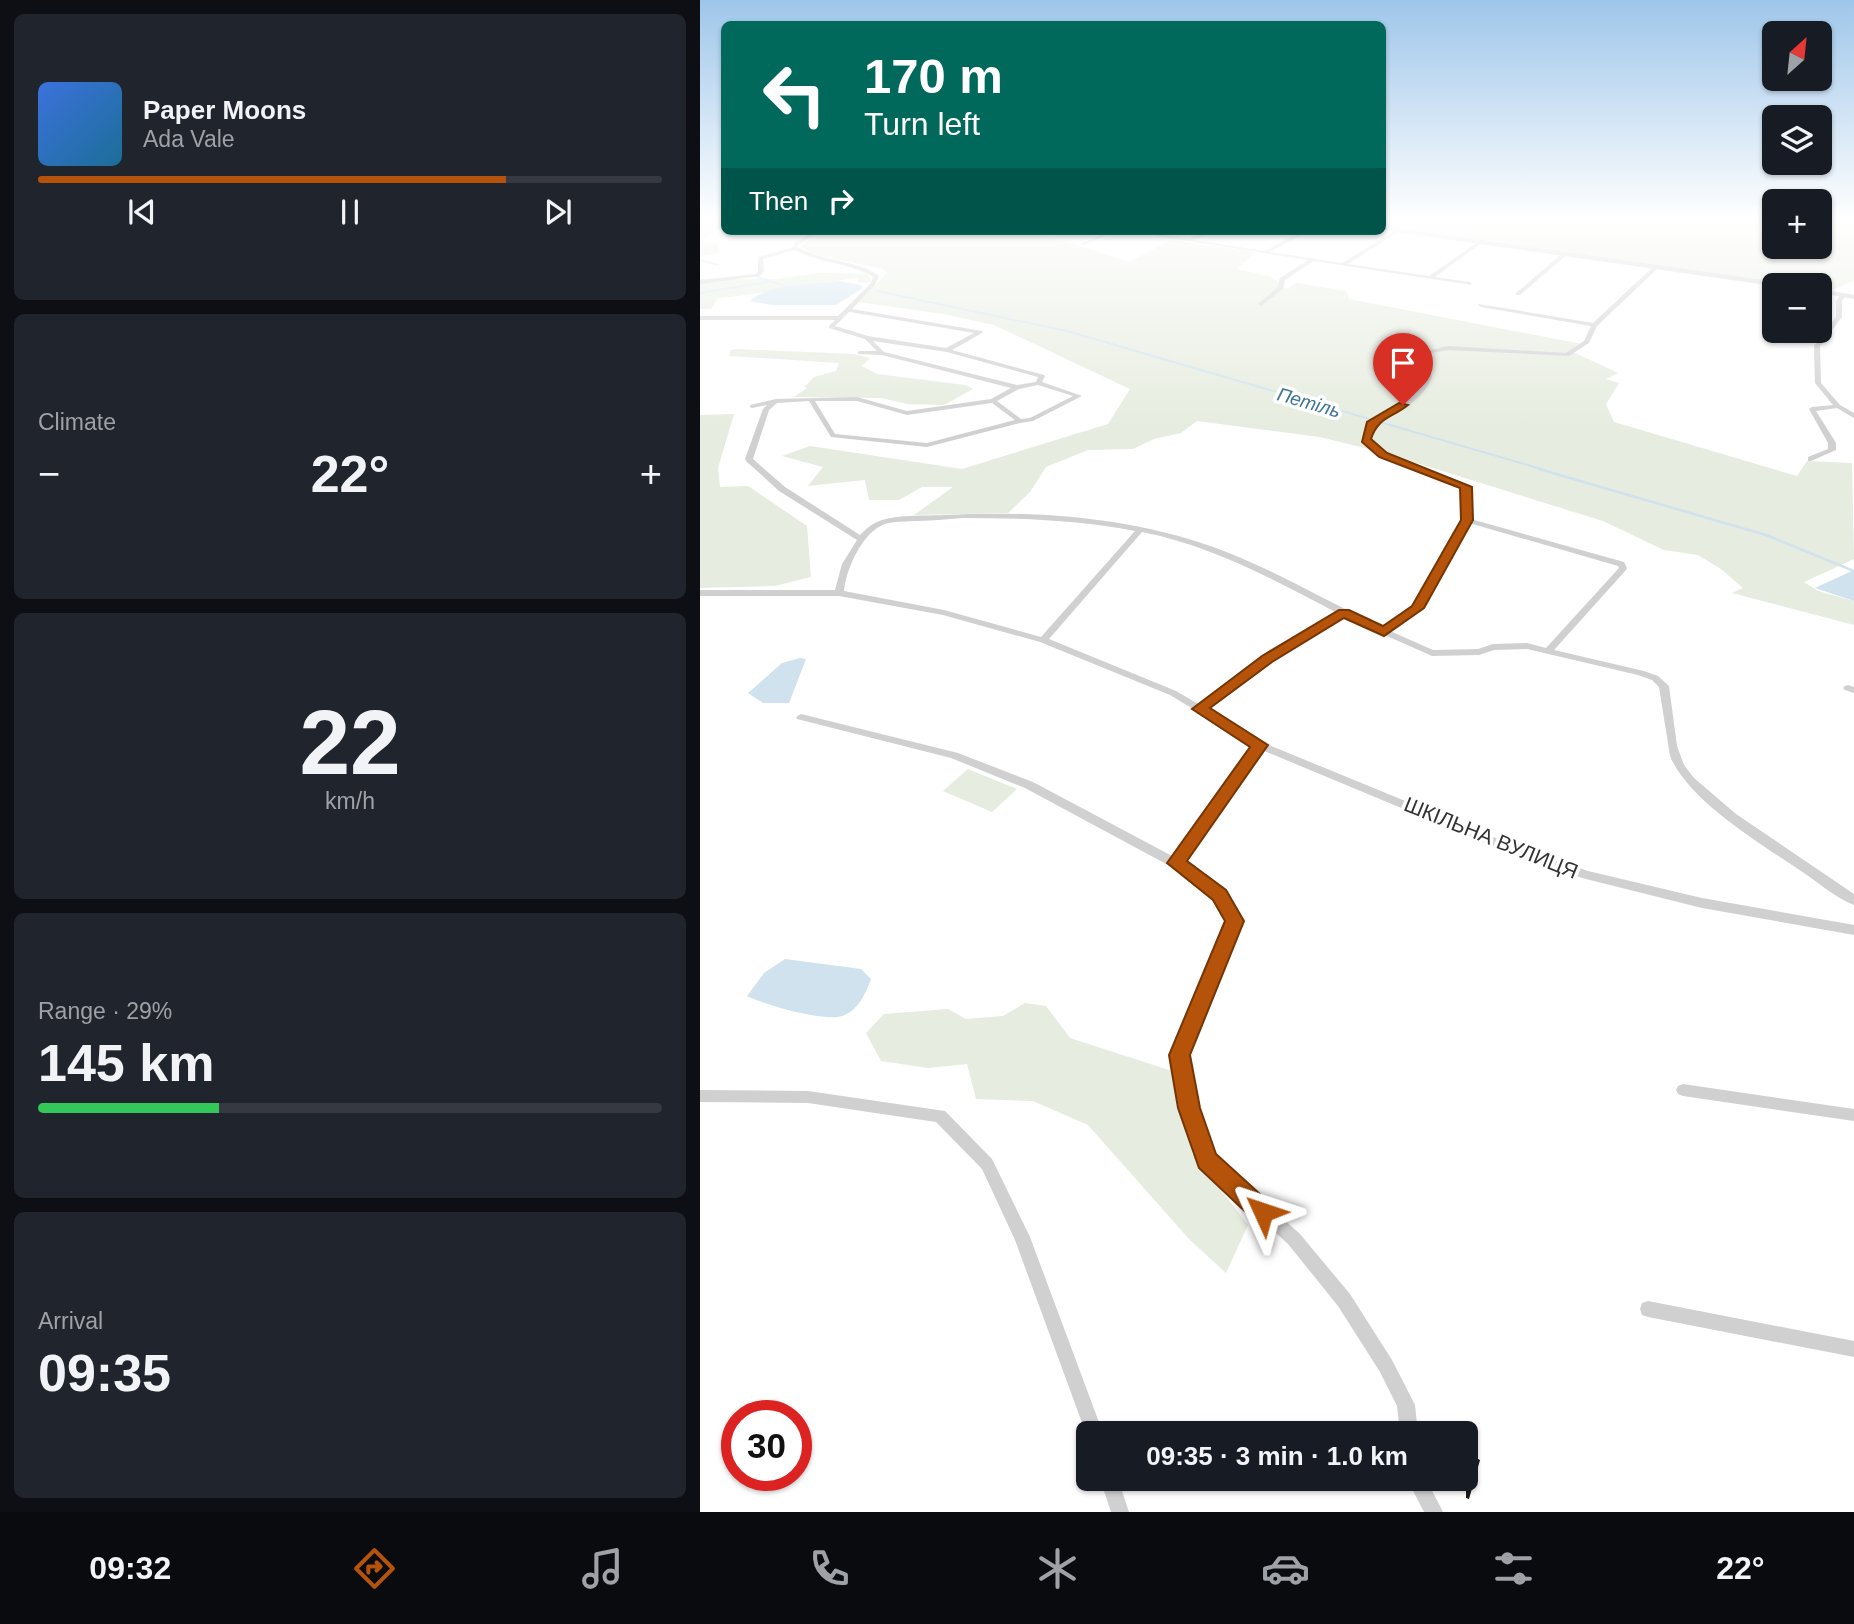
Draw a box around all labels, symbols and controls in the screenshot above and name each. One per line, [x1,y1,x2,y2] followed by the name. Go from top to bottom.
[1762,21,1832,91] north arrow
[1762,21,1832,343] map controls
[749,49,840,140] icon: left
[864,49,1003,103] text: 170 m
[143,95,306,125] text: Paper Moons
[1762,105,1832,175] button: layers
[864,106,980,142] text: Turn left
[143,126,235,152] text: Ada Vale
[822,182,860,220] icon: right
[749,186,808,216] text: Then
[1762,189,1832,259] button: +
[123,193,161,231] icon: previous
[331,193,369,231] icon: pause
[539,193,577,231] icon: next
[1762,273,1832,343] button: −
[1373,333,1433,405] pin
[1384,344,1422,382] icon: arrive
[1275,383,1343,422] water label: Петіль
[38,409,116,435] text: Climate
[311,445,389,503] text: 22°
[38,453,60,495] text: −
[640,453,662,495] text: +
[299,692,401,793] text: 22
[325,788,375,814] text: km/h
[1401,792,1581,883] street label: ШКІЛЬНА ВУЛИЦЯ
[38,998,172,1024] text: Range · 29%
[38,1034,214,1092] text: 145 km
[1226,1175,1300,1249] position arrow
[38,1308,103,1334] text: Arrival
[38,1344,171,1402] text: 09:35
[721,1400,812,1491] speed limit sign: 30
[1146,1441,1408,1471] text: 09:35 · 3 min · 1.0 km
[350,1544,399,1593] icon: directions
[578,1544,627,1593] icon: music
[805,1544,854,1593] icon: phone
[1033,1544,1082,1593] icon: climate
[1261,1544,1310,1593] icon: car
[1489,1544,1538,1593] icon: filters
[89,1550,171,1586] text: 09:32
[1716,1550,1765,1586] text: 22°

